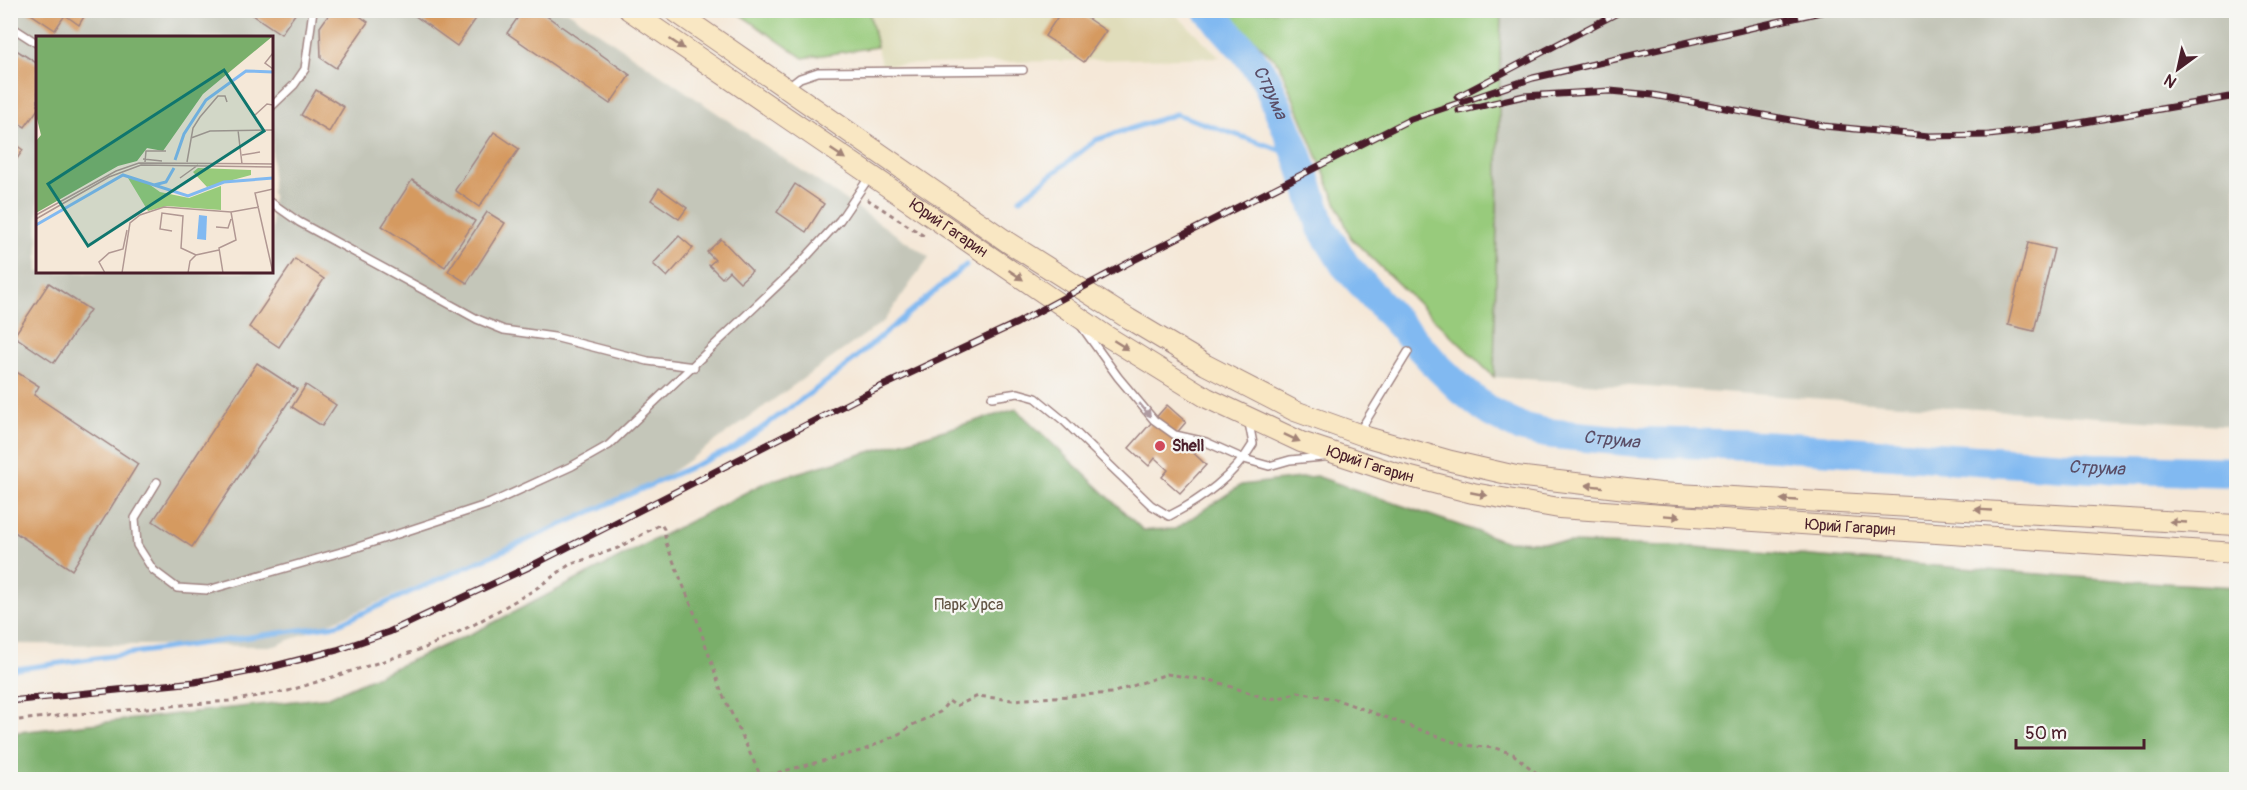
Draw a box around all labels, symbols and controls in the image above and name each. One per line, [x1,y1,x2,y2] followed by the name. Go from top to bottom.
[36,36,273,273] inset map
[669,38,685,49] one-way arrow
[2148,39,2208,99] north arrow
[1248,60,1293,124] water label: Струма
[2160,69,2180,92] text: N
[830,148,846,159] one-way arrow
[906,194,992,262] street label: Юрий Гагарин
[1008,270,1025,281] one-way arrow
[1113,339,1129,350] one-way arrow
[1139,402,1152,418] one-way arrow
[1582,425,1642,454] water label: Струма
[1284,433,1301,442] one-way arrow
[1172,436,1205,456] place label: Shell
[1153,439,1167,453] marker: Shell
[1324,441,1416,487] street label: Юрий Гагарин
[2068,455,2127,480] water label: Струма
[1585,481,1604,491] one-way arrow
[1470,490,1489,499] one-way arrow
[1779,495,1798,504] one-way arrow
[1974,505,1993,515] one-way arrow
[1663,512,1682,521] one-way arrow
[1805,514,1896,540] street label: Юрий Гагарин
[2169,517,2188,526] one-way arrow
[934,595,1004,615] park label: Парк Урса
[2016,712,2144,750] scale bar
[2025,722,2067,745] text: 50 m

